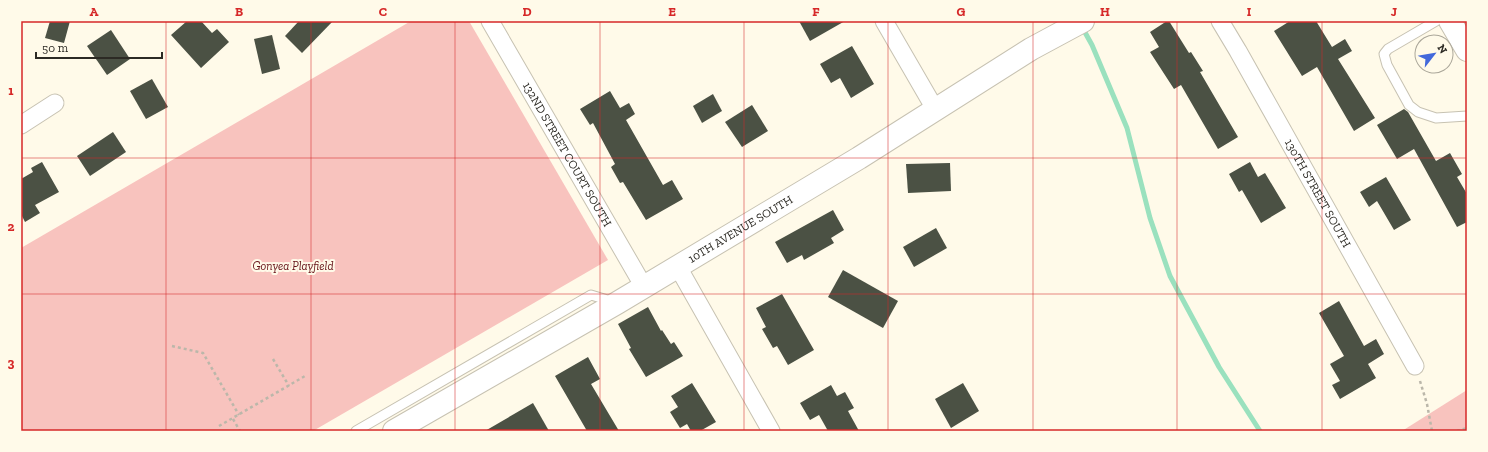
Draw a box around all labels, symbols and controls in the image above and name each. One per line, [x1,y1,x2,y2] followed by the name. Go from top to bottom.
[90,4,99,19] text: A
[235,4,243,19] text: B
[379,4,387,19] text: C
[522,4,532,19] text: D
[668,4,676,19] text: E
[812,4,820,19] text: F
[957,4,966,19] text: G
[1100,4,1110,19] text: H
[1247,4,1252,19] text: I
[1391,4,1397,19] text: J
[36,34,162,60] scale bar
[1414,34,1454,74] north arrow
[42,41,69,55] text: 50 m
[1434,42,1450,57] text: N
[520,80,614,229] street label: 132ND STREET COURT SOUTH
[8,83,14,98] text: 1
[1282,136,1354,250] street label: 130TH STREET SOUTH
[686,192,795,266] street label: 10TH AVENUE SOUTH
[8,219,15,234] text: 2
[252,259,334,273] park label: Gonyea Playfield
[8,355,15,370] text: 3

